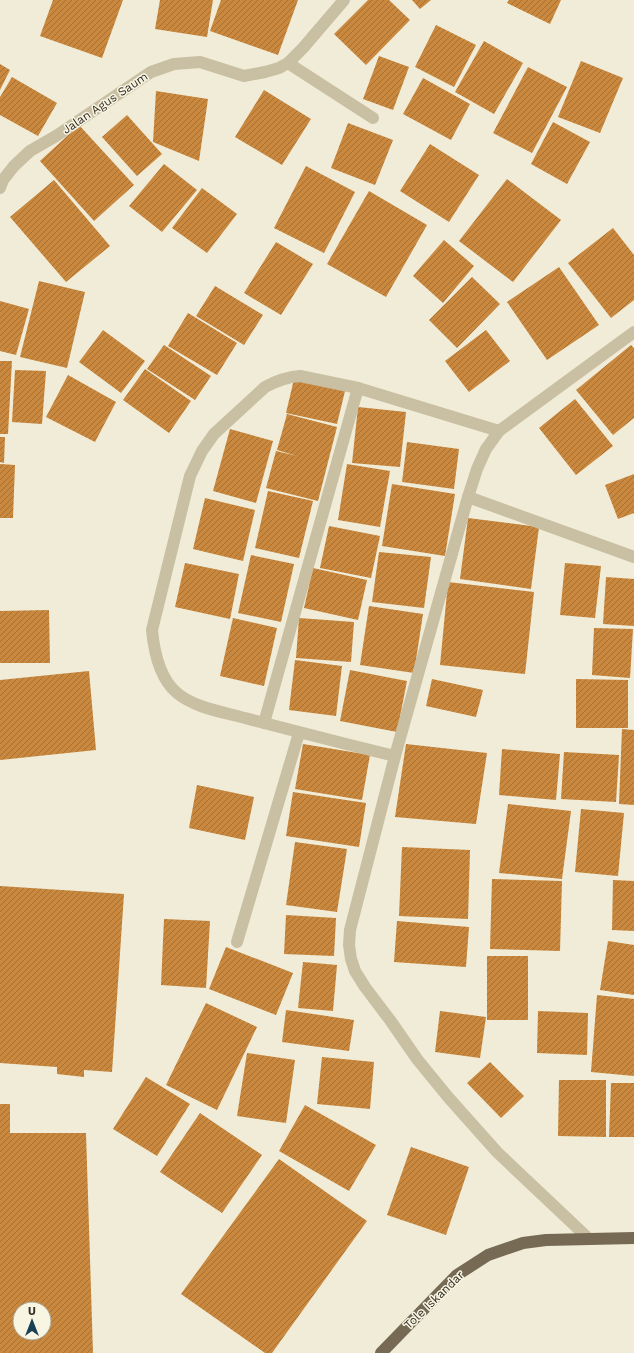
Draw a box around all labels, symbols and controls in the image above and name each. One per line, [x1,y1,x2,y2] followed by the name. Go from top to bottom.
[60,69,150,137] street label: Jalan Agus Saum
[401,1268,467,1332] street label: Tole Iskandar
[12,1301,52,1341] north arrow
[28,1305,36,1318] text: U

